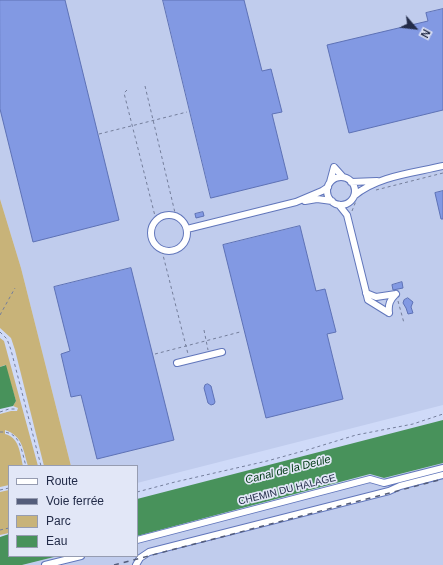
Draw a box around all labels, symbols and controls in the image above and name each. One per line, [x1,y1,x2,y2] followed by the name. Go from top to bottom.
[395,8,435,48] north arrow
[418,27,433,40] text: N
[244,453,332,487] water label: Canal de la Deûle
[8,465,138,557] legend
[237,472,337,508] street label: CHEMIN DU HALAGE
[46,474,78,488] text: Route
[46,494,104,508] text: Voie ferrée
[46,514,71,528] text: Parc
[46,534,67,548] text: Eau

